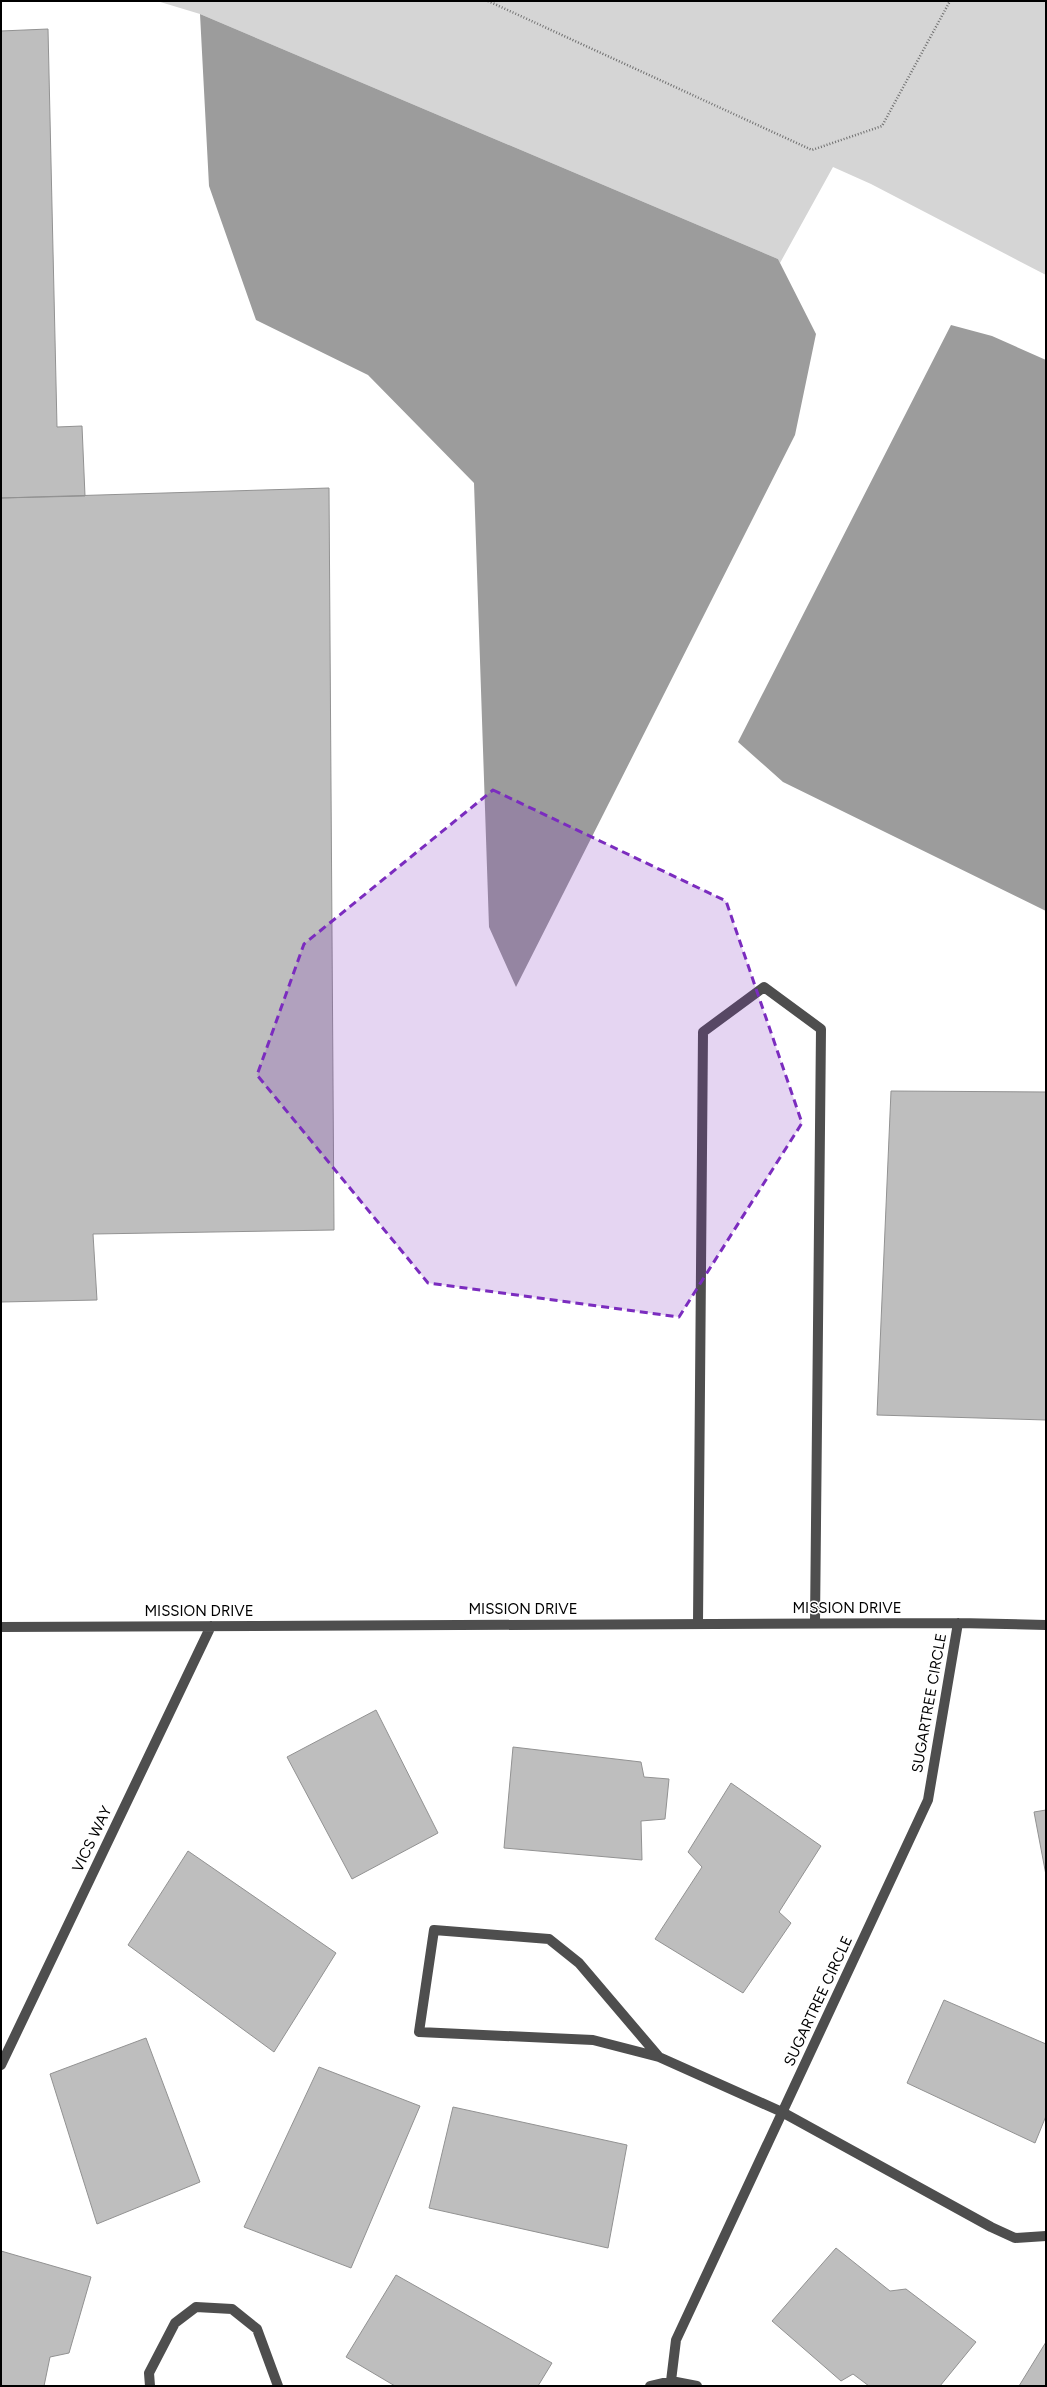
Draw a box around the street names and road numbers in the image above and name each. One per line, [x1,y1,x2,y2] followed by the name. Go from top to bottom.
[792,1599,902,1617] street label: MISSION DRIVE
[468,1600,578,1618] street label: MISSION DRIVE
[144,1602,254,1620] street label: MISSION DRIVE
[908,1632,950,1774] street label: SUGARTREE CIRCLE
[68,1803,116,1875] street label: VICS WAY
[780,1933,856,2069] street label: SUGARTREE CIRCLE

